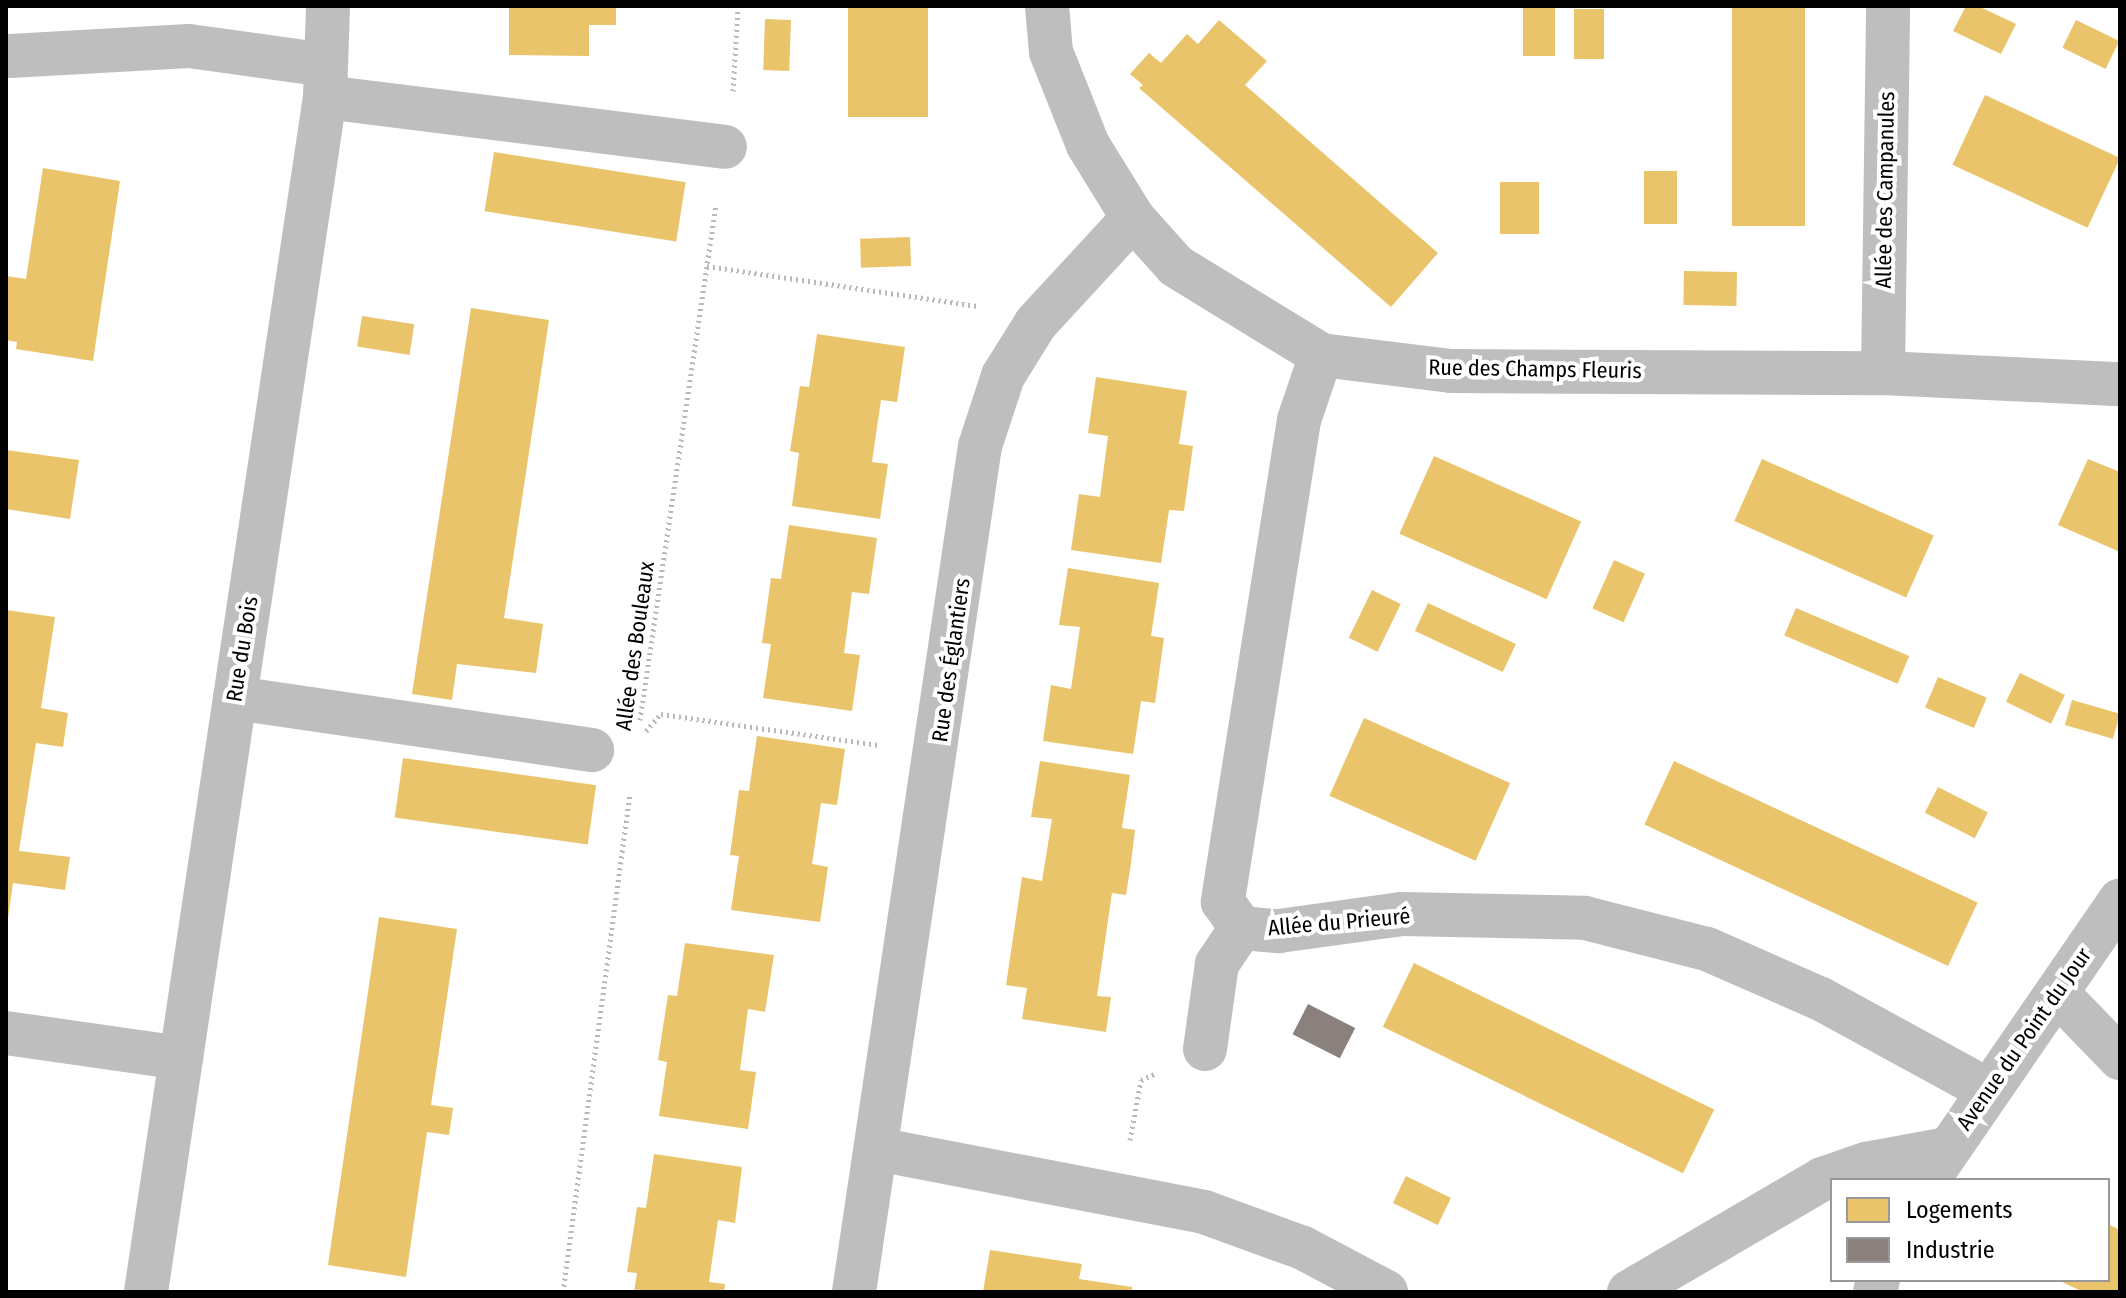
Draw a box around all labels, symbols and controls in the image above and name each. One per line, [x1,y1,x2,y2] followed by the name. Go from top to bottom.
[1870,91,1900,289] street label: Allée des Campanules
[1428,354,1642,384] street label: Rue des Champs Fleuris
[610,560,660,732] street label: Allée des Bouleaux
[926,576,976,744] street label: Rue des Églantiers
[221,594,263,704] street label: Rue du Bois
[1267,903,1411,941] street label: Allée du Prieuré
[1951,943,2097,1135] street label: Avenue du Point du Jour
[1830,1178,2110,1282] legend
[1906,1196,2013,1224] text: Logements
[1906,1236,1995,1264] text: Industrie

